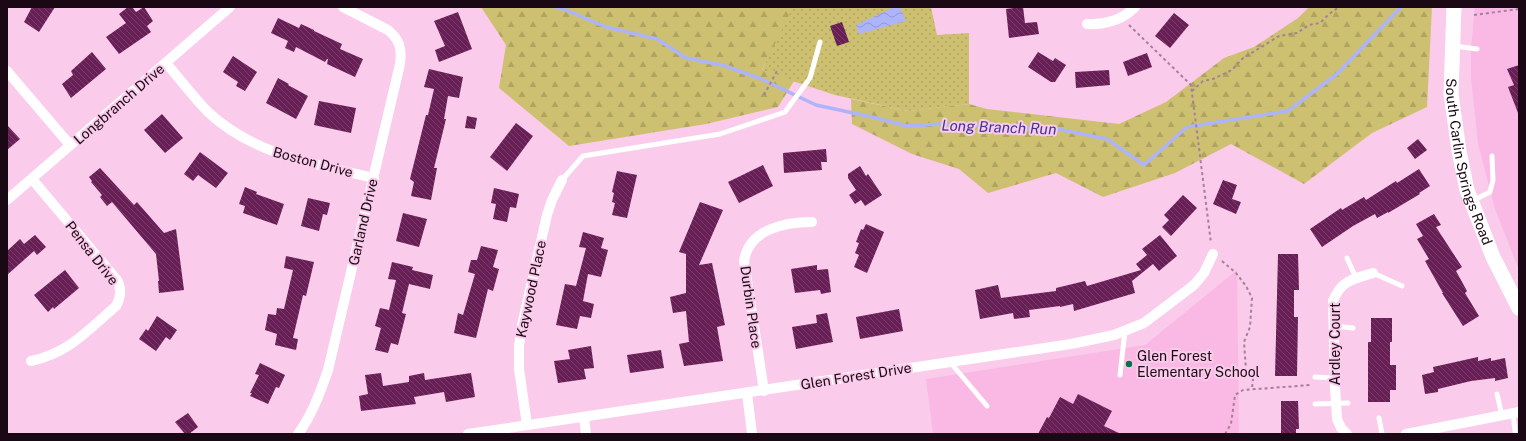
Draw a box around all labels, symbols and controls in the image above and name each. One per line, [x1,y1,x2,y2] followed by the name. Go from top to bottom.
[71,60,167,148] street label: Longbranch Drive
[1443,78,1496,247] street label: South Carlin Springs Road
[941,116,1057,138] water label: Long Branch Run
[271,144,355,180] street label: Boston Drive
[345,177,381,267] street label: Garland Drive
[62,218,122,288] street label: Pensa Drive
[513,239,549,339] street label: Kaywood Place
[737,265,765,349] street label: Durbin Place
[1327,303,1343,385] street label: Ardley Court
[1137,348,1260,380] place label: Glen Forest Elementary School
[799,359,913,393] street label: Glen Forest Drive
[1124,359,1134,369] marker: Glen Forest Elementary School

